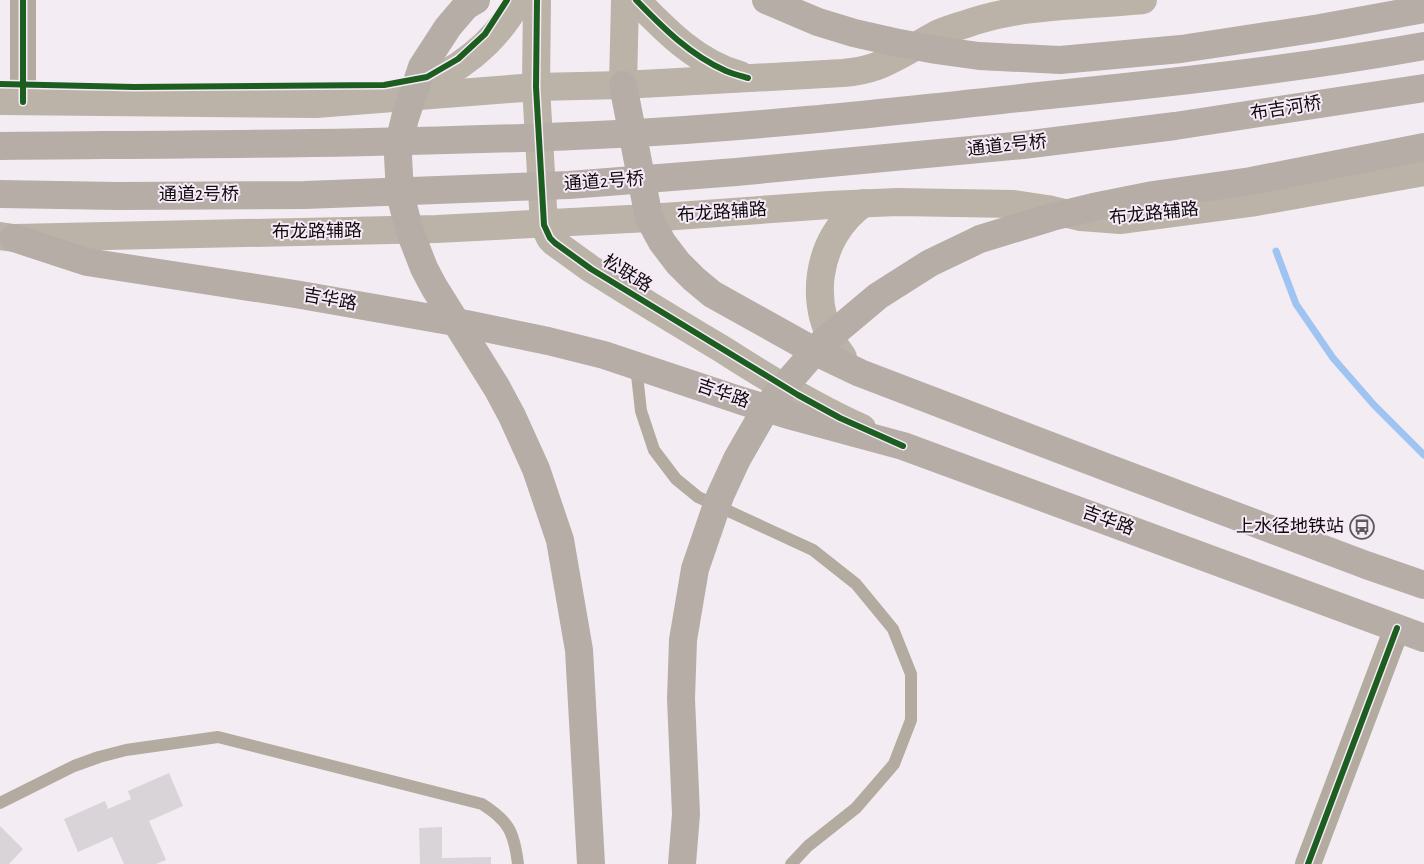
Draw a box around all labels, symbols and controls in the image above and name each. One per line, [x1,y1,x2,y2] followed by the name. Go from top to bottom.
[1249,93,1323,124] street label: 布吉河桥
[966,131,1048,159] street label: 通道2号桥
[563,168,645,194] street label: 通道2号桥
[159,184,239,204] street label: 通道2号桥
[1108,198,1200,228] street label: 布龙路辅路
[676,199,768,225] street label: 布龙路辅路
[272,220,362,242] street label: 布龙路辅路
[599,250,656,296] street label: 松联路
[302,284,358,314] street label: 吉华路
[695,375,752,411] street label: 吉华路
[1080,501,1137,539] street label: 吉华路
[1349,514,1375,540] bus stop icon: 上水径地铁站
[1236,516,1344,536] place label: 上水径地铁站

